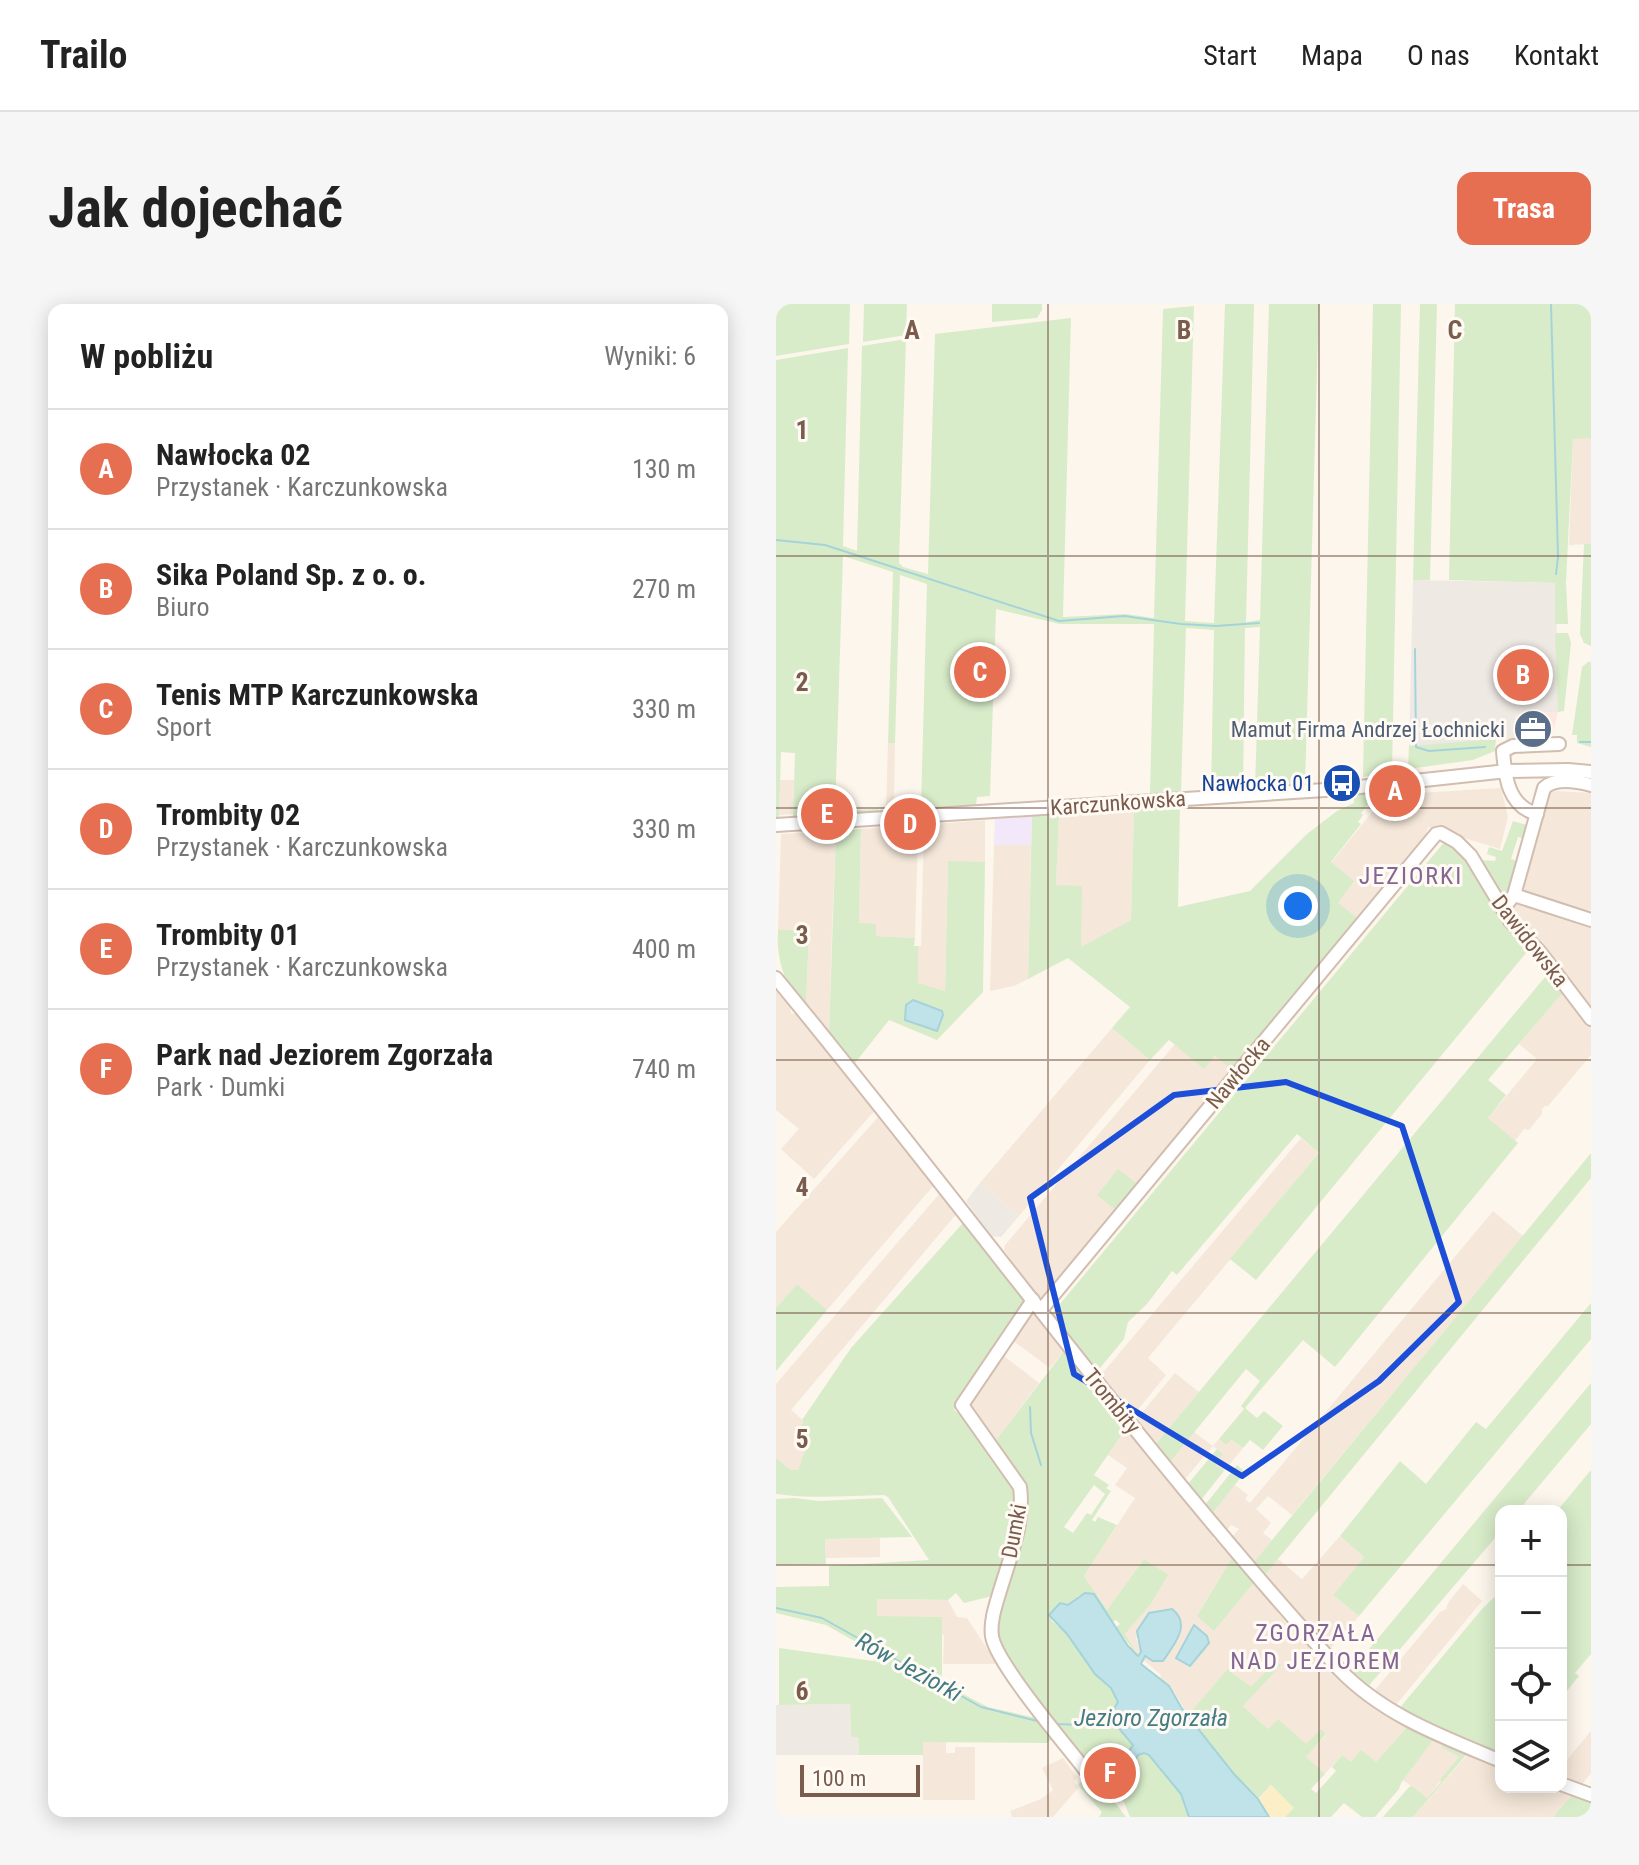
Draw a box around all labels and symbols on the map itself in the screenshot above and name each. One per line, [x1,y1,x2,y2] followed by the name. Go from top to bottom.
[904,315,920,345] text: A
[1177,315,1191,345] text: B
[1448,315,1463,345] text: C
[795,415,809,445] text: 1
[954,642,1006,702] pin: C
[1497,645,1549,705] pin: B
[795,667,809,697] text: 2
[1512,708,1554,750] office icon: Mamut Firma Andrzej Łochnicki
[1231,717,1505,742] place label: Mamut Firma Andrzej Łochnicki
[1369,761,1421,821] pin: A
[1321,762,1363,804] bus stop icon: Nawłocka 01
[1202,771,1314,796] place label: Nawłocka 01
[801,784,853,844] pin: E
[1049,786,1187,820] street label: Karczunkowska
[884,794,936,854] pin: D
[1359,862,1463,890] district label: JEZIORKI
[1278,886,1318,926] your location
[1487,890,1573,992] street label: Dawidowska
[795,920,809,950] text: 3
[1201,1032,1275,1114] street label: Nawłocka
[795,1172,809,1202] text: 4
[1078,1363,1146,1439] street label: Trombity
[795,1424,809,1454] text: 5
[997,1502,1031,1560] street label: Dumki
[1230,1619,1402,1675] district label: ZGORZAŁA NAD JEZIOREM
[851,1626,968,1708] water label: Rów Jeziorki
[795,1676,809,1706] text: 6
[1074,1704,1228,1732] water label: Jezioro Zgorzała
[1084,1743,1136,1803] pin: F
[800,1761,920,1797] scale bar

